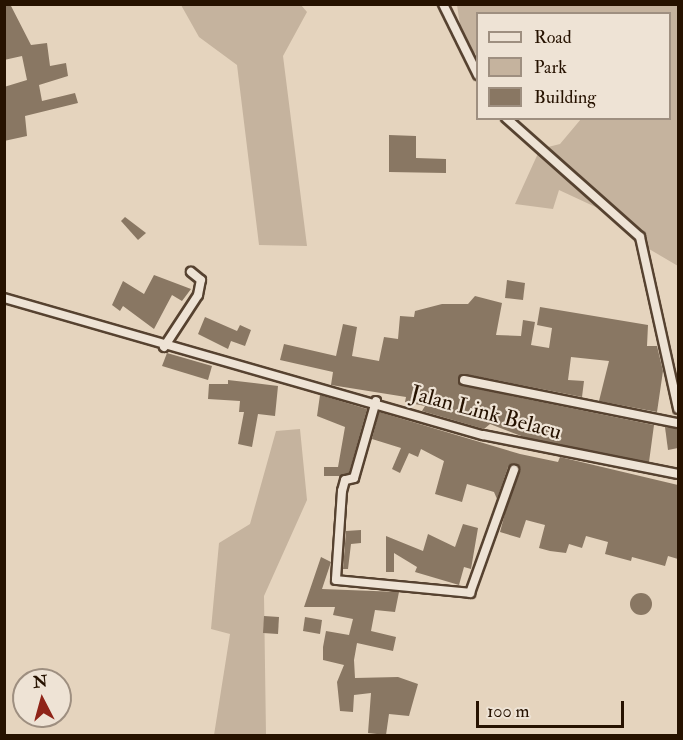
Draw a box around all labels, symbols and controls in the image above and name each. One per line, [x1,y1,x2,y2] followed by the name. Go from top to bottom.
[476,12,671,120] legend
[534,26,572,49] text: Road
[534,56,567,79] text: Park
[534,86,596,109] text: Building
[408,380,564,446] street label: Jalan Link Belacu
[12,668,72,728] north arrow
[32,671,48,693] text: N
[479,689,628,727] scale bar
[487,700,530,723] text: 100 m

